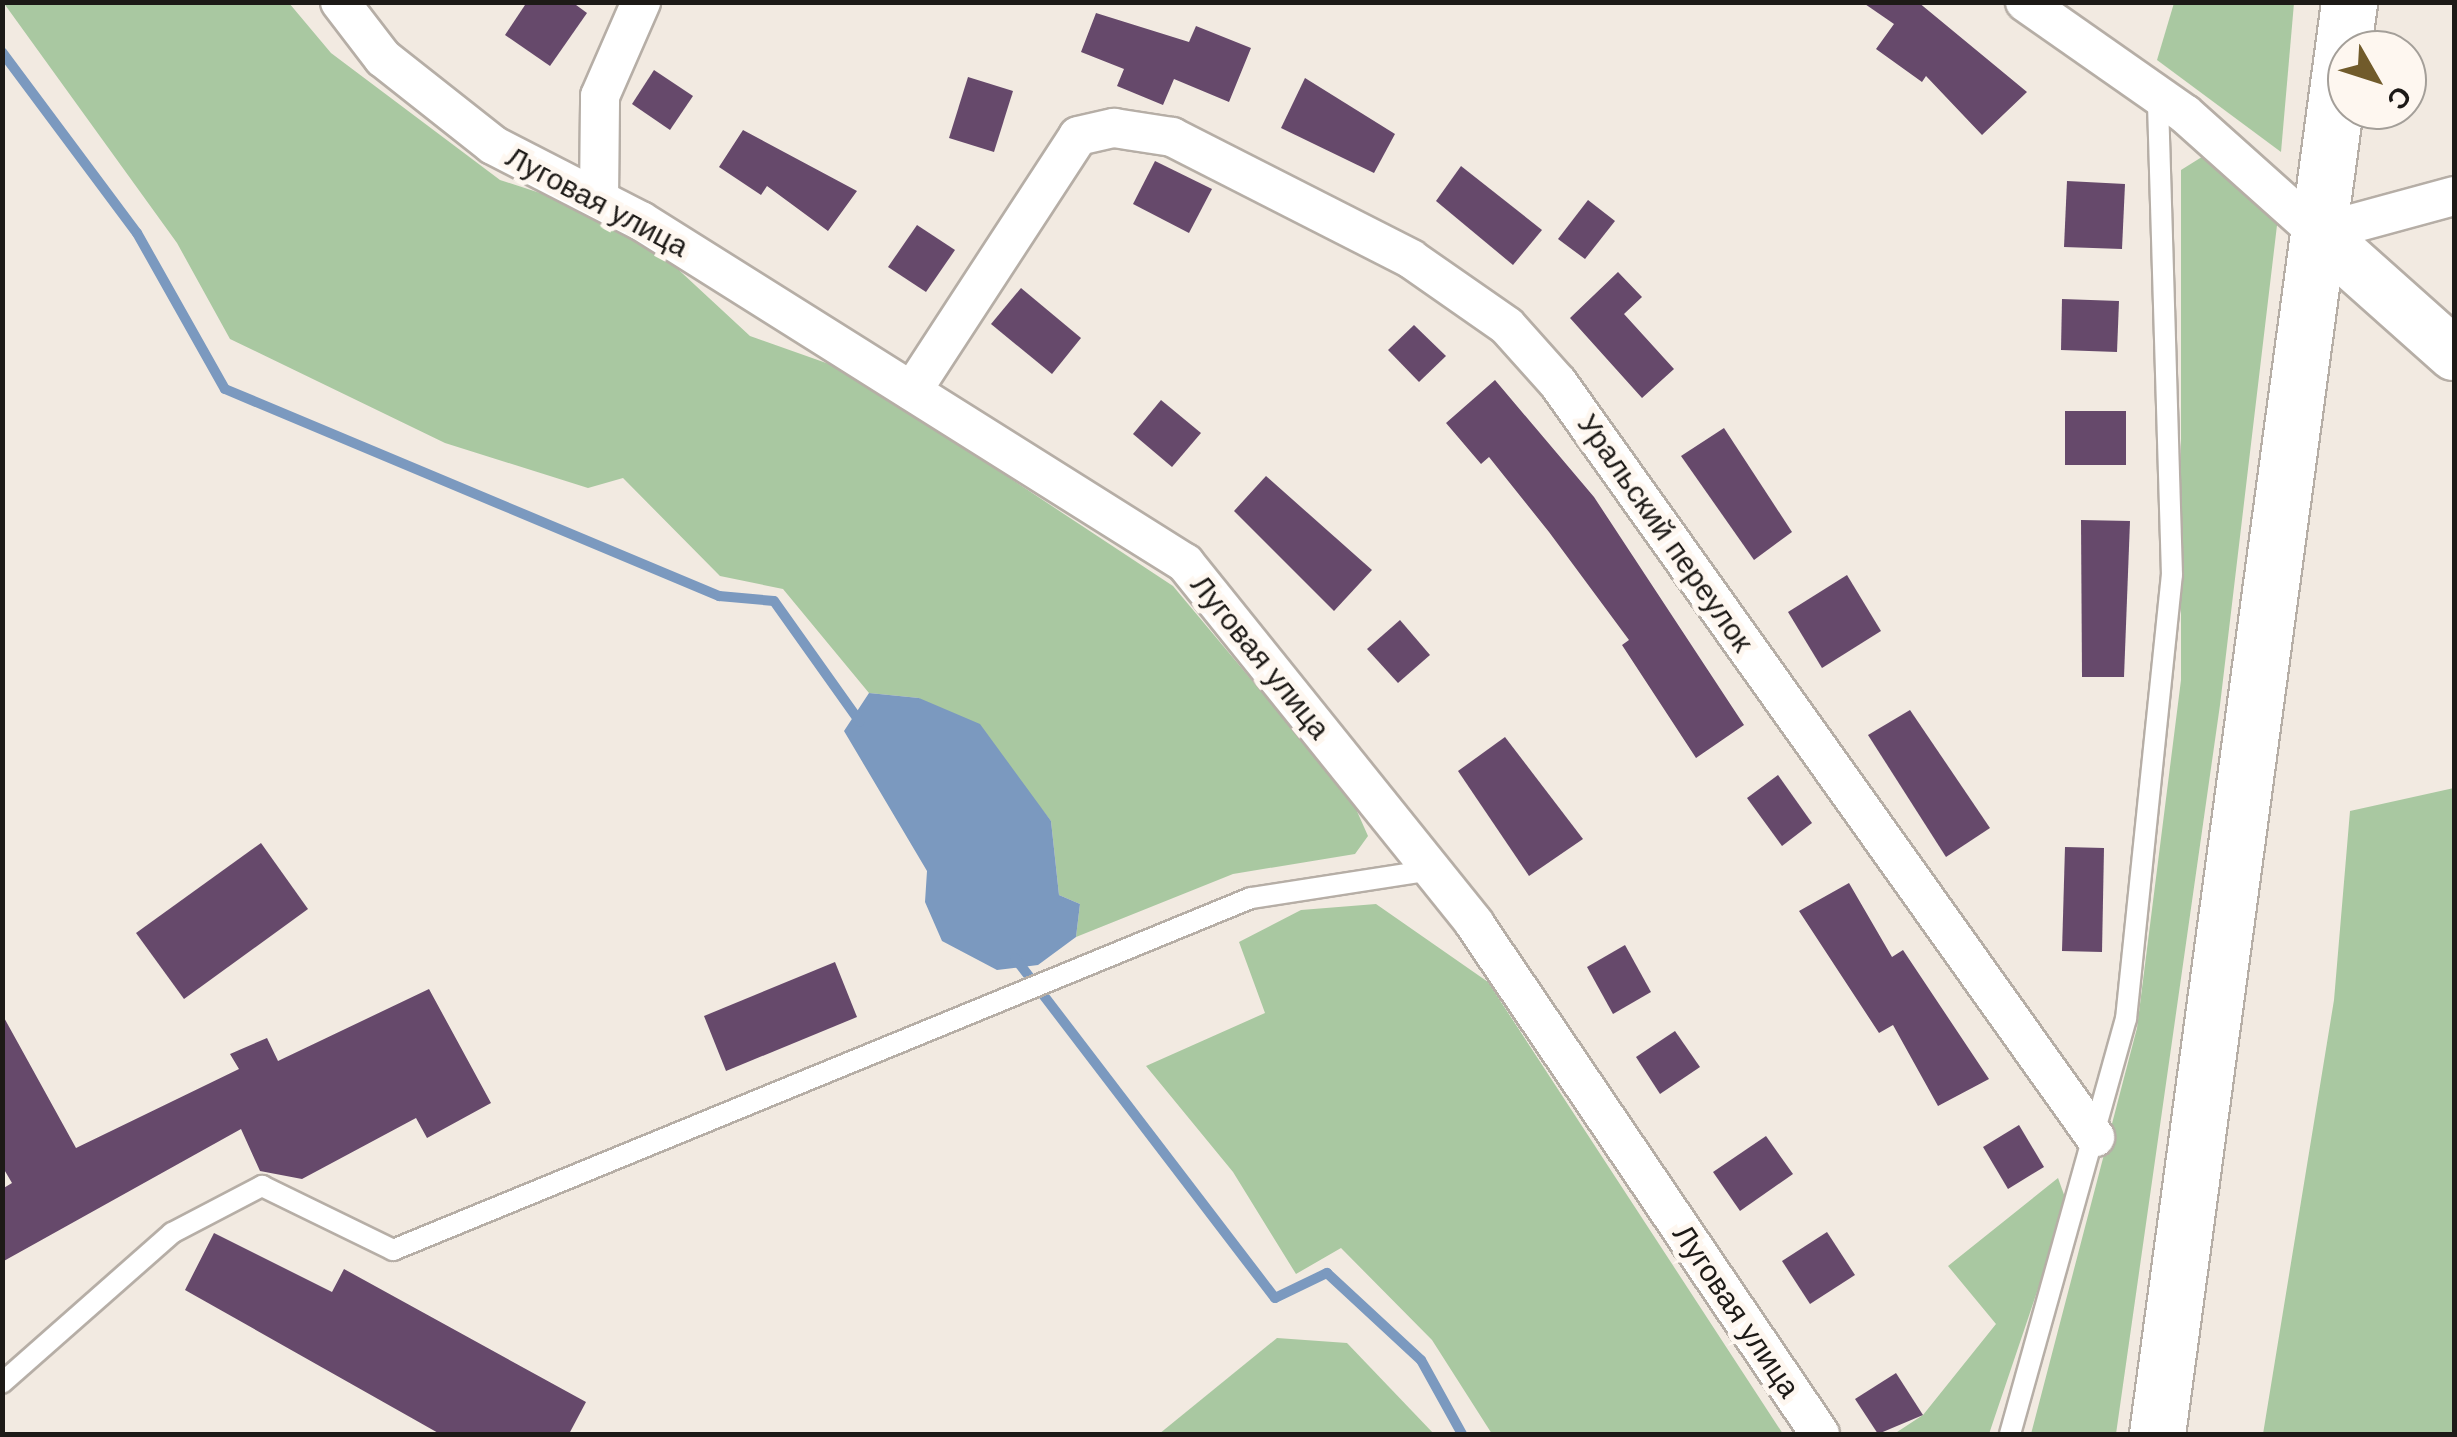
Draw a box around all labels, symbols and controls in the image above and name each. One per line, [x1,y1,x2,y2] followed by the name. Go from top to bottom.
[2327,30,2427,130] north arrow
[2378,78,2420,117] text: С
[500,139,694,265] street label: Луговая улица
[1569,407,1761,659] street label: Уральский переулок
[1183,568,1337,746] street label: Луговая улица
[1665,1218,1807,1404] street label: Луговая улица

